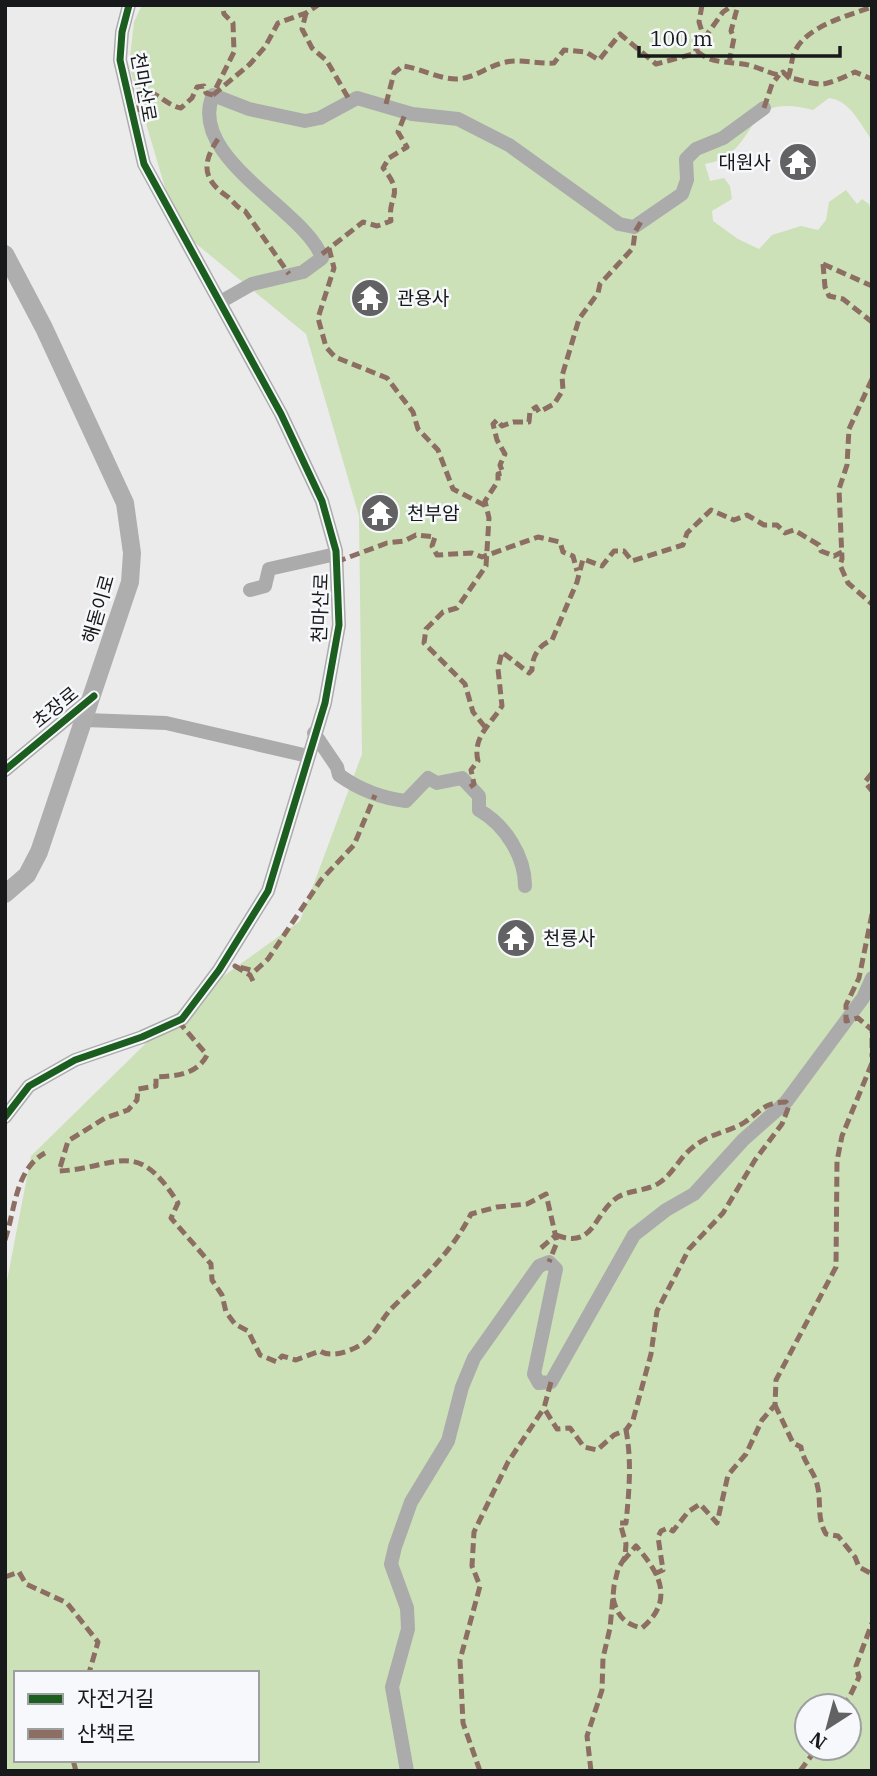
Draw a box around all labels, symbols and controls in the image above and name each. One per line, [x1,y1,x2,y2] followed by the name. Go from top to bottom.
[639,14,840,58] scale bar
[650,24,713,52] text: 100 m
[126,50,162,124] street label: 천마산로
[777,141,819,183] temple icon: 대원사
[719,150,771,174] place label: 대원사
[349,277,391,319] temple icon: 관용사
[397,286,449,310] place label: 관용사
[359,492,401,534] temple icon: 천부암
[407,501,460,525] place label: 천부암
[77,572,119,646] street label: 해돋이로
[307,573,333,643] street label: 천마산로
[27,681,83,733] street label: 초장로
[495,917,537,959] temple icon: 천룡사
[543,926,595,950] place label: 천룡사
[14,1671,259,1762] legend
[77,1684,154,1712] text: 자전거길
[793,1692,863,1762] north arrow
[77,1719,135,1747] text: 산책로
[805,1727,831,1755] text: N

